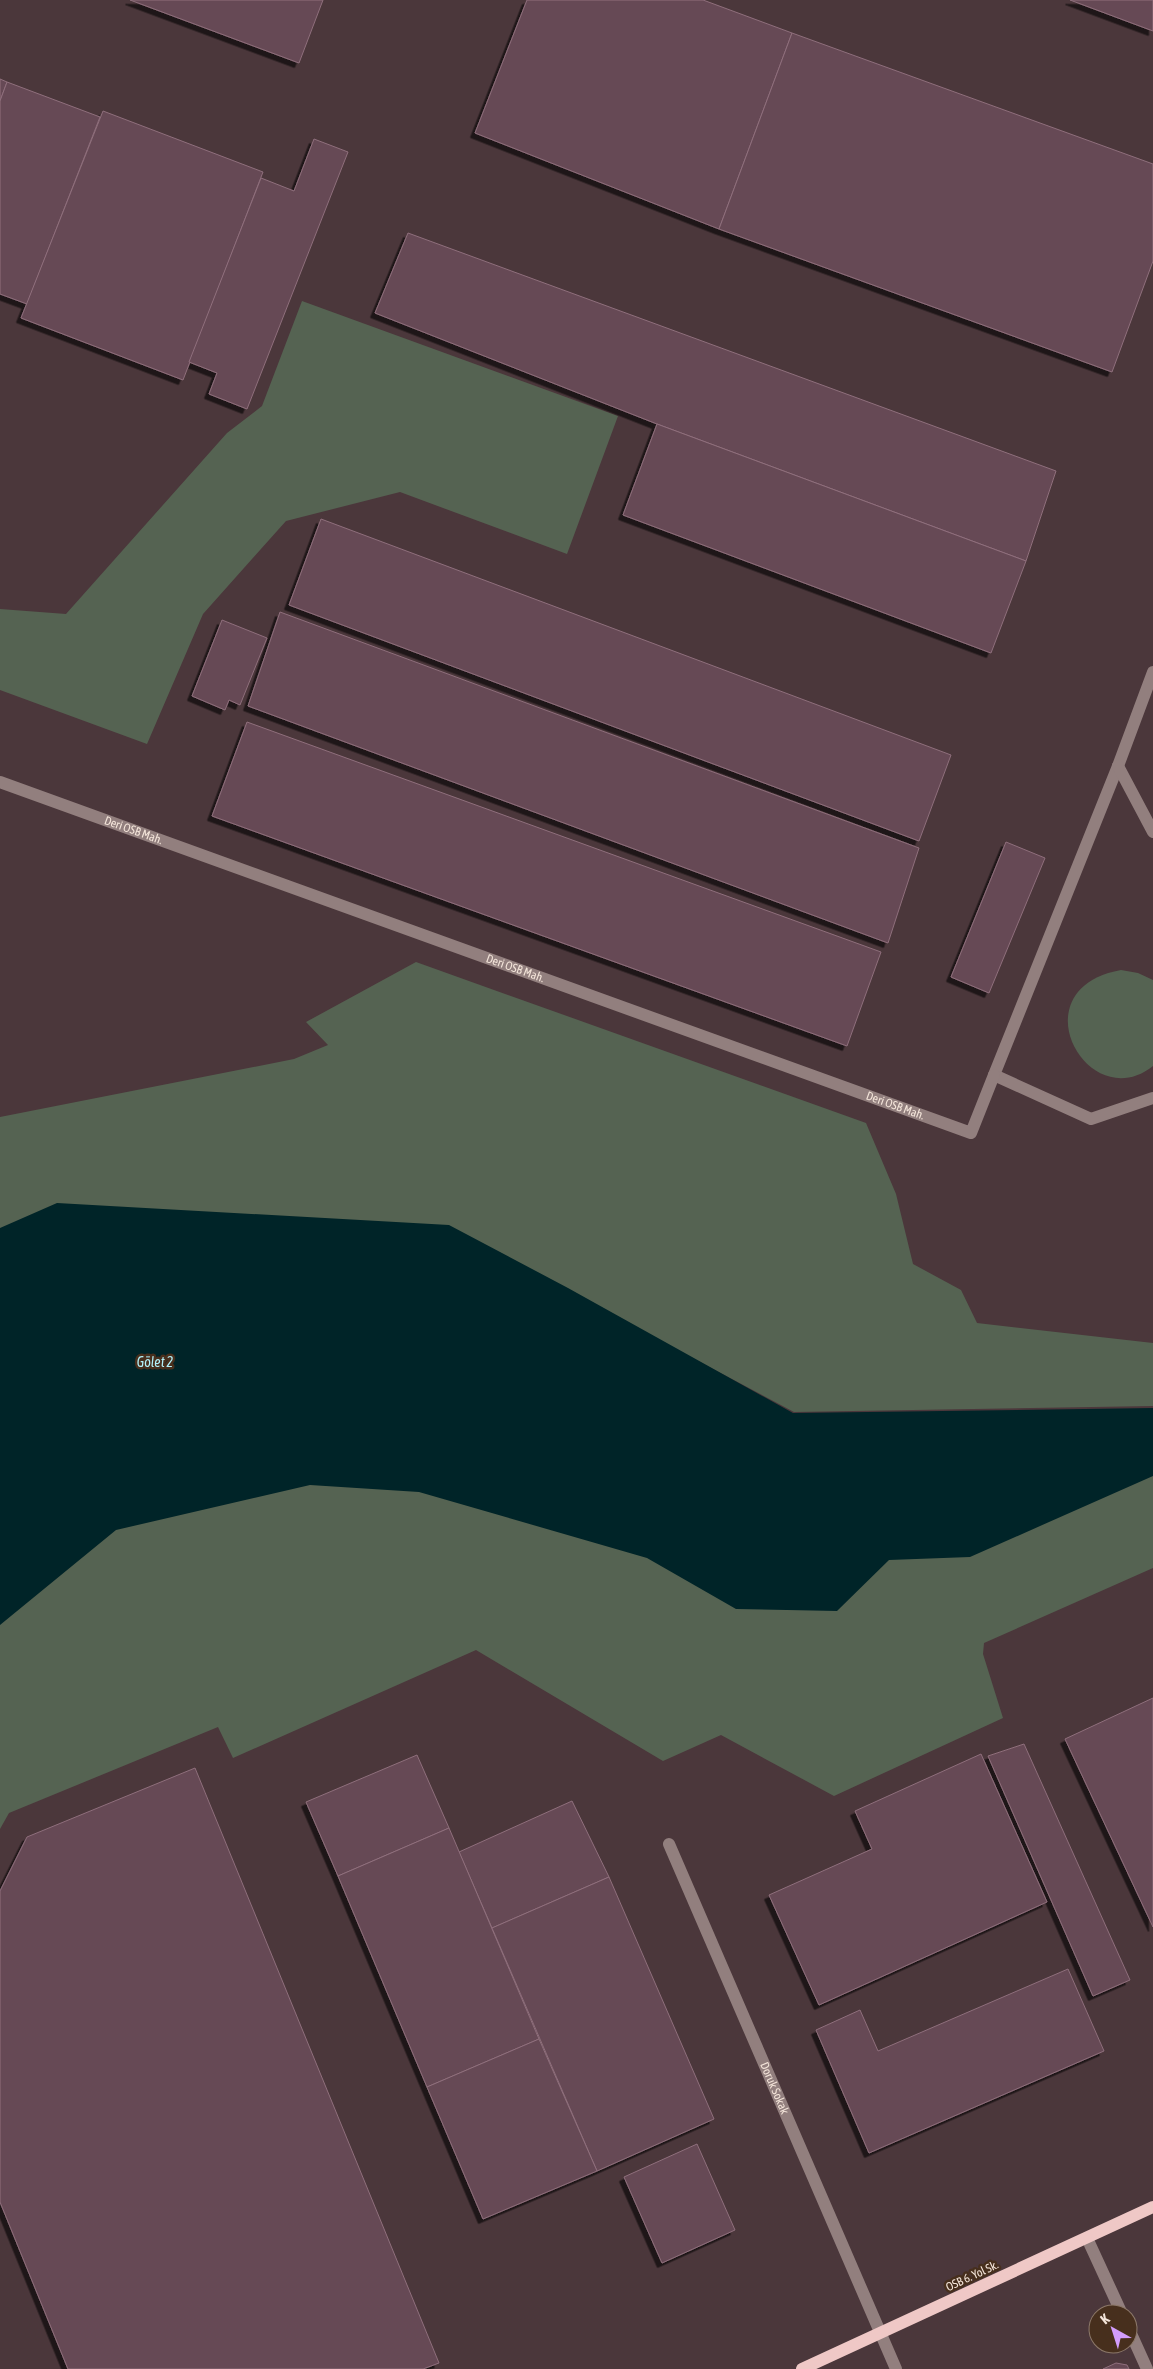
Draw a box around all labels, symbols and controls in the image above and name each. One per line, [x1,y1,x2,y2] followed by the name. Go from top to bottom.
[102,813,165,847] street label: Deri OSB Mah.
[484,951,547,985] street label: Deri OSB Mah.
[864,1089,926,1123] street label: Deri OSB Mah.
[137,1354,174,1370] water label: Gölet 2
[757,2060,792,2117] street label: Doruk Sokak
[944,2258,1000,2294] street label: OSB 6. Yol Sk.
[1088,2304,1138,2354] north arrow
[1097,2310,1113,2327] text: K

